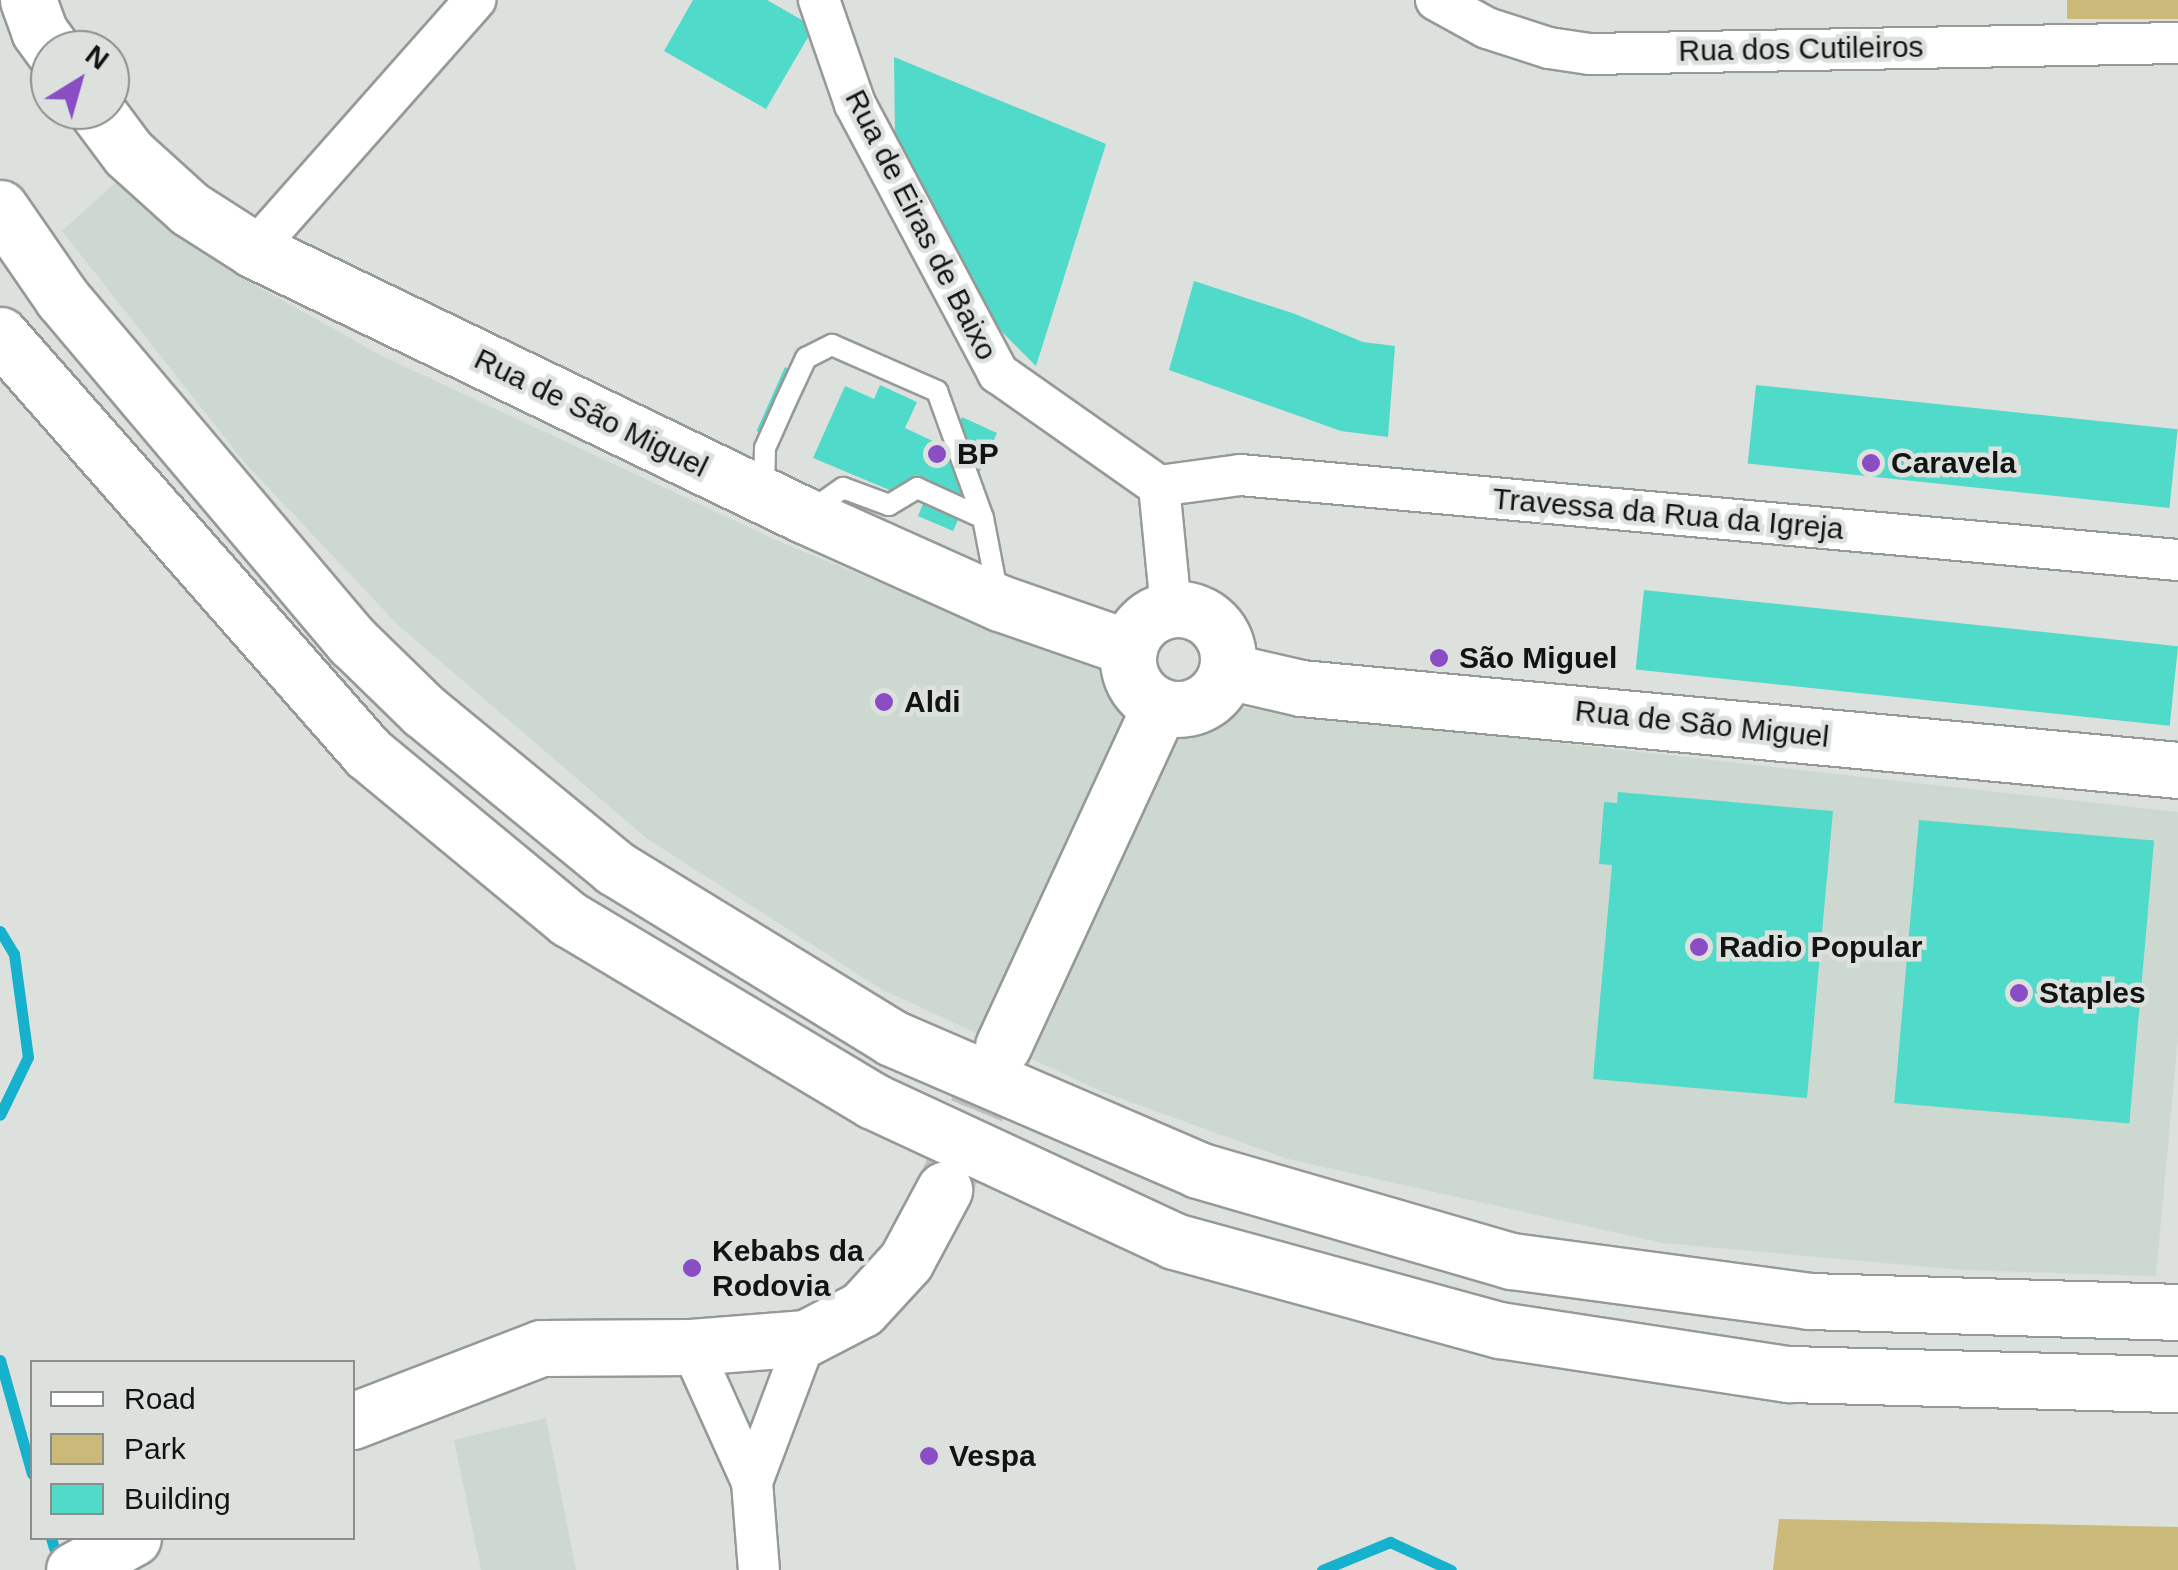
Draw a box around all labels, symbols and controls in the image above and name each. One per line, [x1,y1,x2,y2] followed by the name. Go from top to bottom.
[1678,29,1924,69] street label: Rua dos Cutileiros
[30,30,130,130] north arrow
[80,39,115,76] text: N
[837,84,1005,366] street label: Rua de Eiras de Baixo
[468,341,714,485] street label: Rua de São Miguel
[957,436,999,472] place label: BP
[926,443,948,465] marker: BP
[1891,445,2016,481] place label: Caravela
[1860,452,1882,474] marker: Caravela
[1491,481,1845,547] street label: Travessa da Rua da Igreja
[1459,640,1617,676] place label: São Miguel
[1428,647,1450,669] marker: São Miguel
[904,684,961,720] place label: Aldi
[873,691,895,713] marker: Aldi
[1573,693,1831,755] street label: Rua de São Miguel
[1719,929,1922,965] place label: Radio Popular
[1688,936,1710,958] marker: Radio Popular
[2039,975,2146,1011] place label: Staples
[2008,982,2030,1004] marker: Staples
[712,1233,864,1304] place label: Kebabs da Rodovia
[681,1257,703,1279] marker: Kebabs da Rodovia
[30,1360,355,1540] legend
[124,1382,196,1415] text: Road
[124,1432,186,1465] text: Park
[949,1438,1036,1474] place label: Vespa
[918,1445,940,1467] marker: Vespa
[124,1482,231,1515] text: Building

